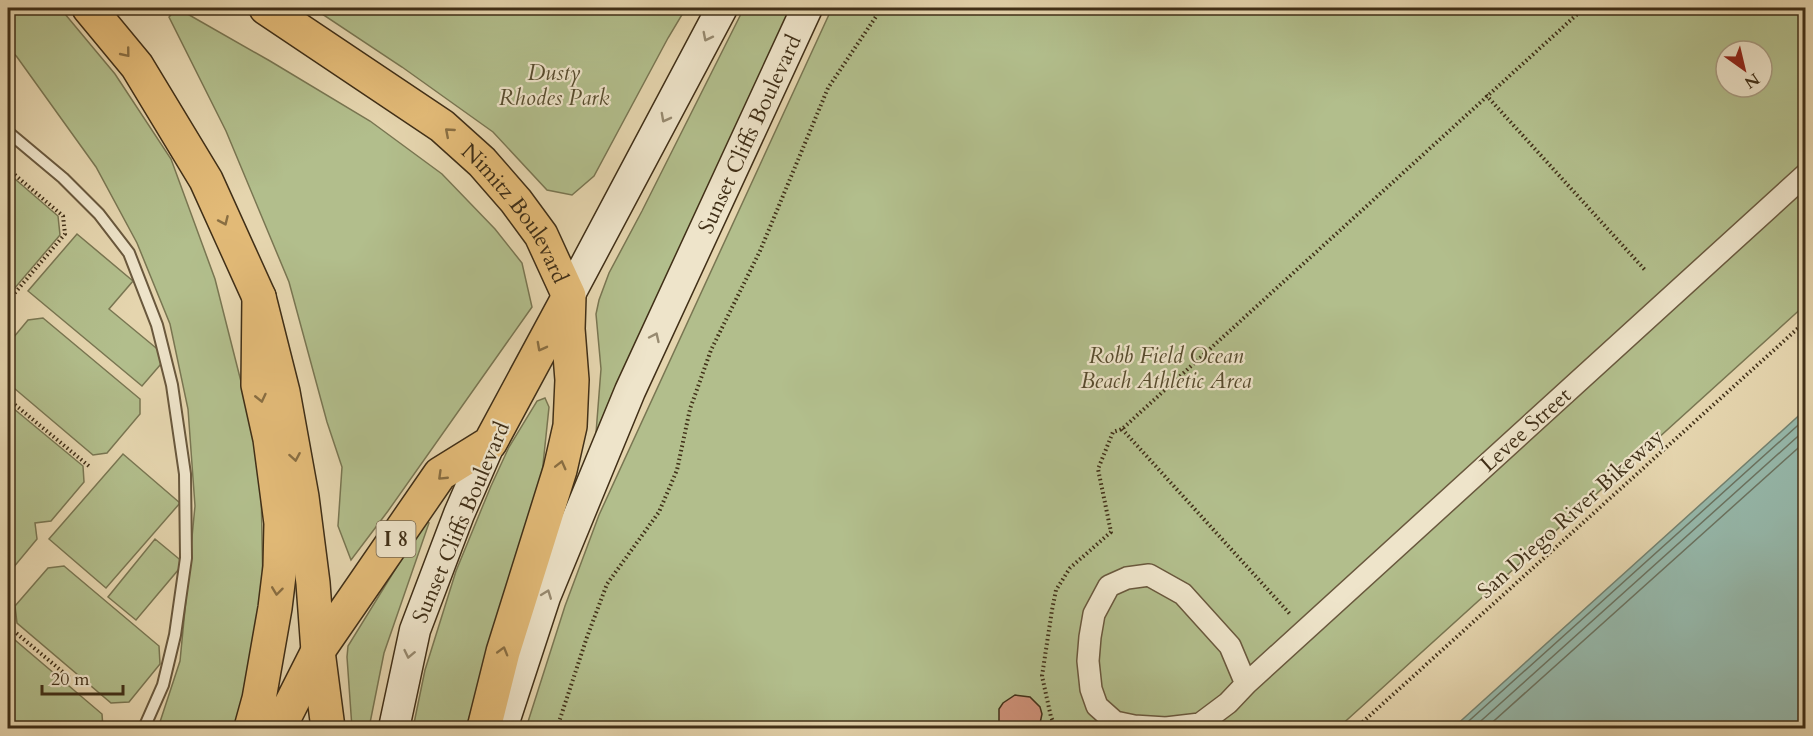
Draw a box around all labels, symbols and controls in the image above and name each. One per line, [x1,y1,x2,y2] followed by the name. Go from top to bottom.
[691,30,809,239] street label: Sunset Cliffs Boulevard
[703,30,714,41] one-way arrow
[1714,39,1774,99] north arrow
[118,46,129,57] one-way arrow
[499,58,609,113] park label: Dusty Rhodes Park
[1740,68,1764,94] text: N
[661,111,672,122] one-way arrow
[445,128,455,139] one-way arrow
[455,137,575,288] street label: Nimitz Boulevard
[217,214,229,225] one-way arrow
[647,333,659,344] one-way arrow
[537,341,548,351] one-way arrow
[1080,341,1252,396] park label: Robb Field Ocean Beach Athletic Area
[1474,381,1578,479] street label: Levee Street
[253,392,266,402] one-way arrow
[405,417,517,628] street label: Sunset Cliffs Boulevard
[1471,422,1671,606] street label: San Diego River Bikeway
[288,452,300,461] one-way arrow
[553,460,566,470] one-way arrow
[438,469,448,480] one-way arrow
[376,521,416,557] road number: I 8
[272,586,284,595] one-way arrow
[540,589,552,600] one-way arrow
[496,646,509,656] one-way arrow
[404,649,417,659] one-way arrow
[42,658,123,696] scale bar
[51,667,90,692] text: 20 m

